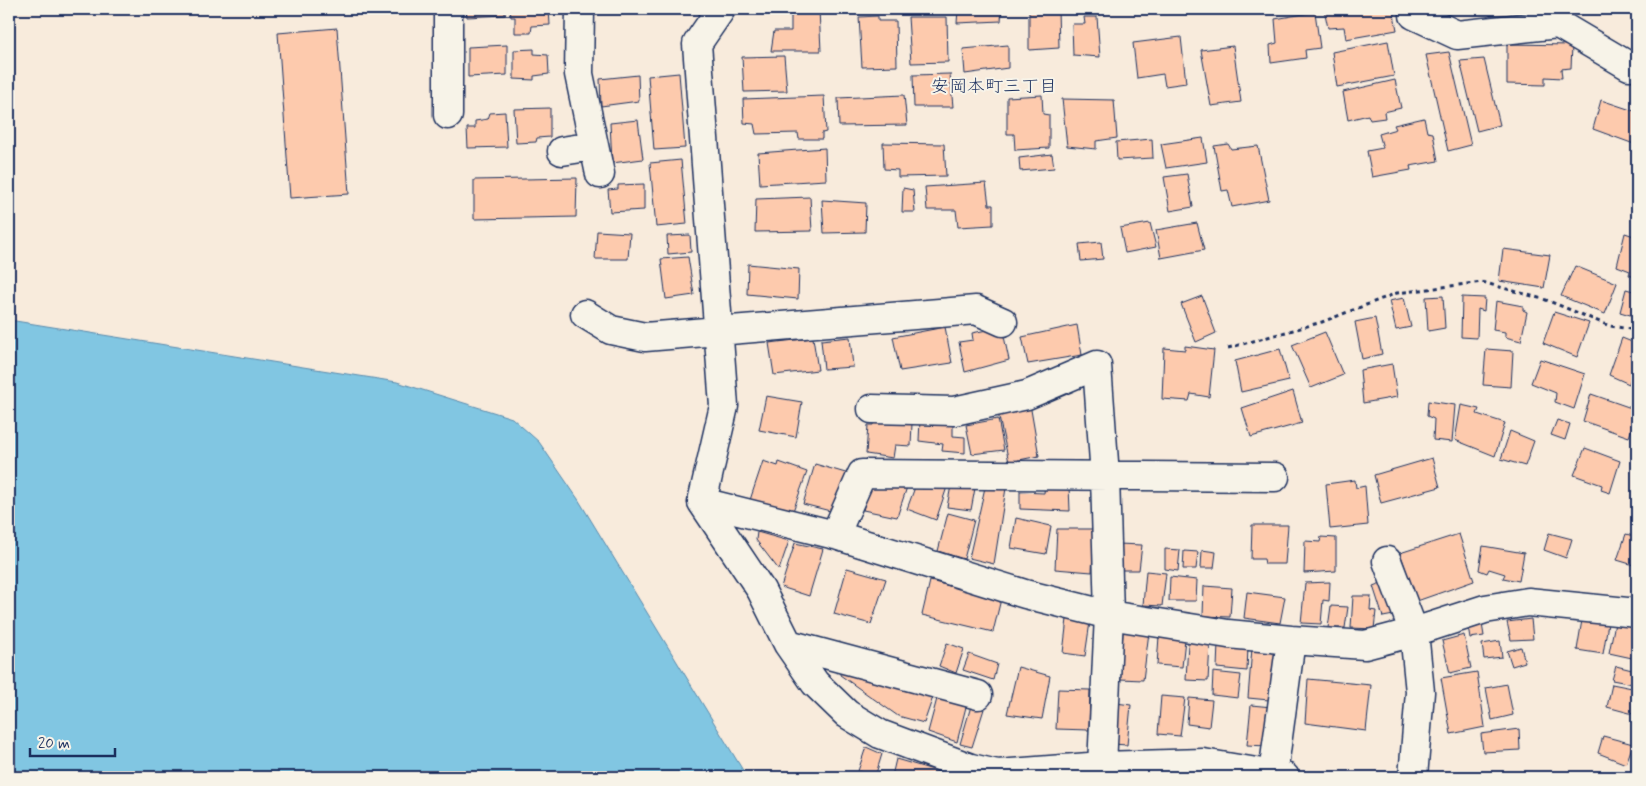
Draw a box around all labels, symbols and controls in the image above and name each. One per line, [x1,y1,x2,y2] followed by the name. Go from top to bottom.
[931,75,1057,99] district label: 安岡本町三丁目
[30,726,115,758] scale bar
[38,734,70,754] text: 20 m

